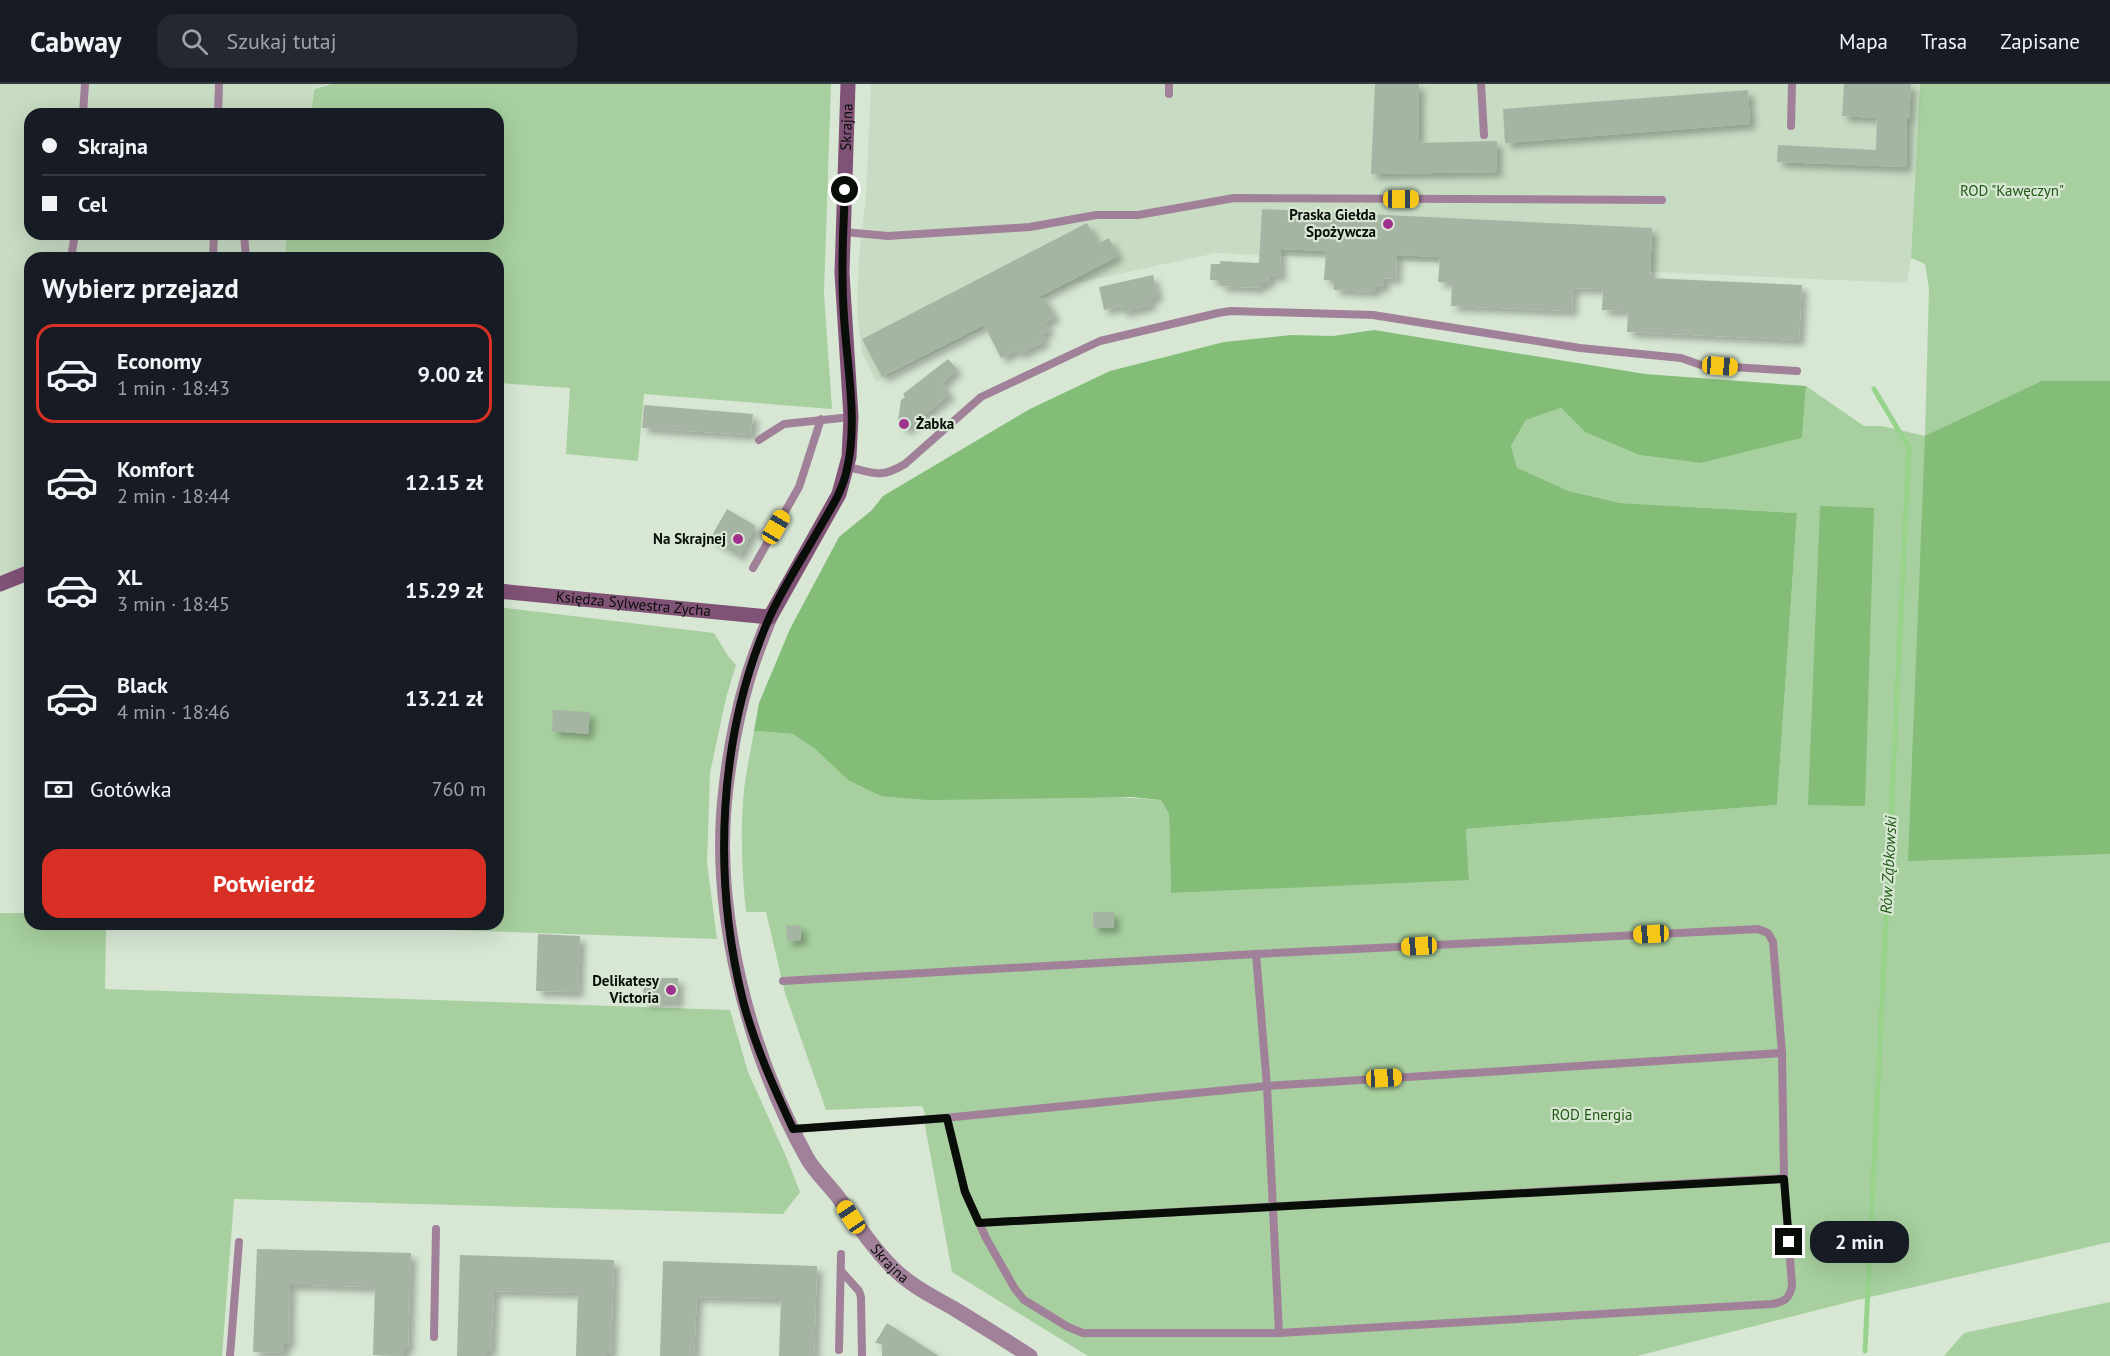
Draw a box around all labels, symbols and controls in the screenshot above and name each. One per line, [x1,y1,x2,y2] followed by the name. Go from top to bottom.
[157,14,577,68] search box
[30,23,121,60] text: Cabway
[178,25,211,58] icon: search
[226,27,337,55] text: Szukaj tutaj
[1839,28,1888,55] text: Mapa
[1921,28,1967,55] text: Trasa
[2000,28,2080,55] text: Zapisane
[836,103,856,151] street label: Skrajna
[78,132,148,160] text: Skrajna
[831,176,858,203] route start
[1960,181,2064,200] park label: ROD "Kawęczyn"
[78,190,107,218] text: Cel
[1383,190,1419,208] car
[1289,205,1376,241] place label: Praska Giełda Spożywcza
[1381,217,1395,231] marker: Praska Giełda Spożywcza
[42,271,239,305] text: Wybierz przejazd
[45,347,99,401] icon: car
[117,347,201,375] text: Economy
[1701,356,1739,376] car
[418,360,483,388] text: 9.00 zł
[117,375,230,401] text: 1 min · 18:43
[916,414,954,433] place label: Żabka
[897,417,911,431] marker: Żabka
[45,455,99,509] icon: car
[117,455,194,483] text: Komfort
[405,468,483,496] text: 12.15 zł
[117,483,230,509] text: 2 min · 18:44
[759,507,793,547] car
[653,529,726,548] place label: Na Skrajnej
[731,532,745,546] marker: Na Skrajnej
[45,563,99,617] icon: car
[117,563,142,591] text: XL
[405,576,483,604] text: 15.29 zł
[555,587,712,620] street label: Księdza Sylwestra Zycha
[117,591,230,617] text: 3 min · 18:45
[45,671,99,725] icon: car
[117,671,168,699] text: Black
[405,684,483,712] text: 13.21 zł
[117,699,230,725] text: 4 min · 18:46
[42,773,75,806] icon: cash
[90,775,172,803] text: Gotówka
[432,776,486,802] text: 760 m
[1875,815,1901,915] water label: Rów Ząbkowski
[42,849,486,918] button: Potwierdź
[1633,924,1669,944] car
[1401,936,1437,956] car
[592,971,660,1007] place label: Delikatesy Victoria
[664,983,678,997] marker: Delikatesy Victoria
[1366,1068,1402,1088] car
[1552,1105,1632,1124] park label: ROD Energia
[833,1197,869,1237] car
[1810,1221,1909,1263] callout: 2 min
[1775,1228,1802,1255] route end
[1835,1229,1884,1255] text: 2 min
[867,1240,913,1287] street label: Skrajna

